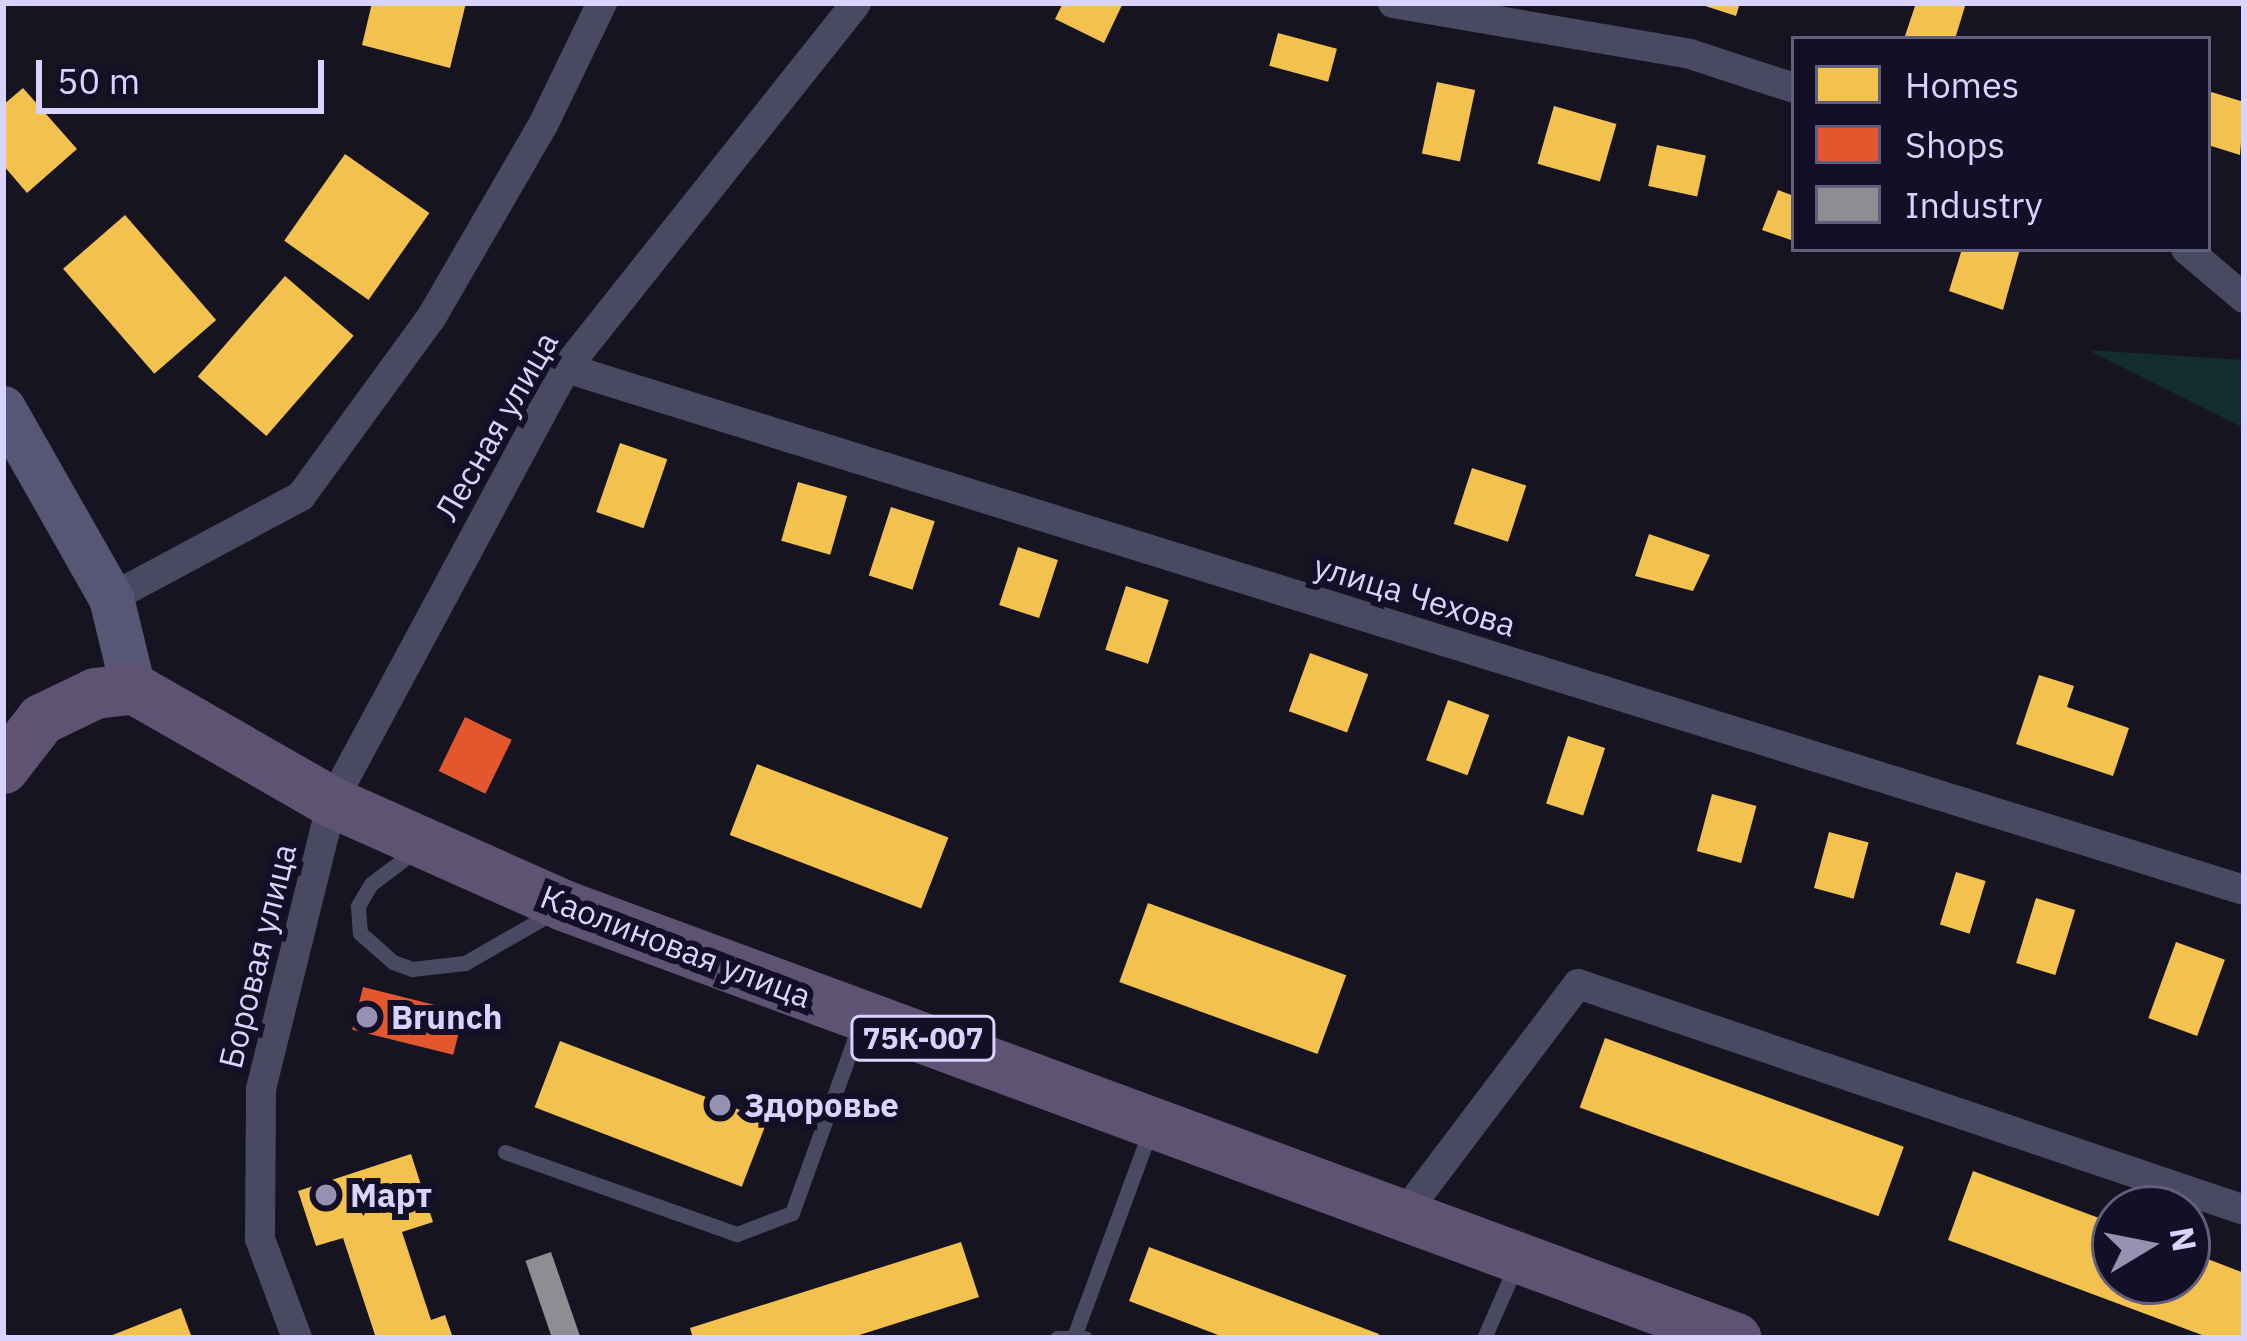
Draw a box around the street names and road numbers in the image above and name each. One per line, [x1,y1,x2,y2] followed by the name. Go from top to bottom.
[426,325,566,527] street label: Лесная улица
[1309,546,1521,644] street label: улица Чехова
[210,840,304,1072] street label: Боровая улица
[535,876,817,1016] street label: Каолиновая улица
[848,1014,998,1062] road number: 75К-007

